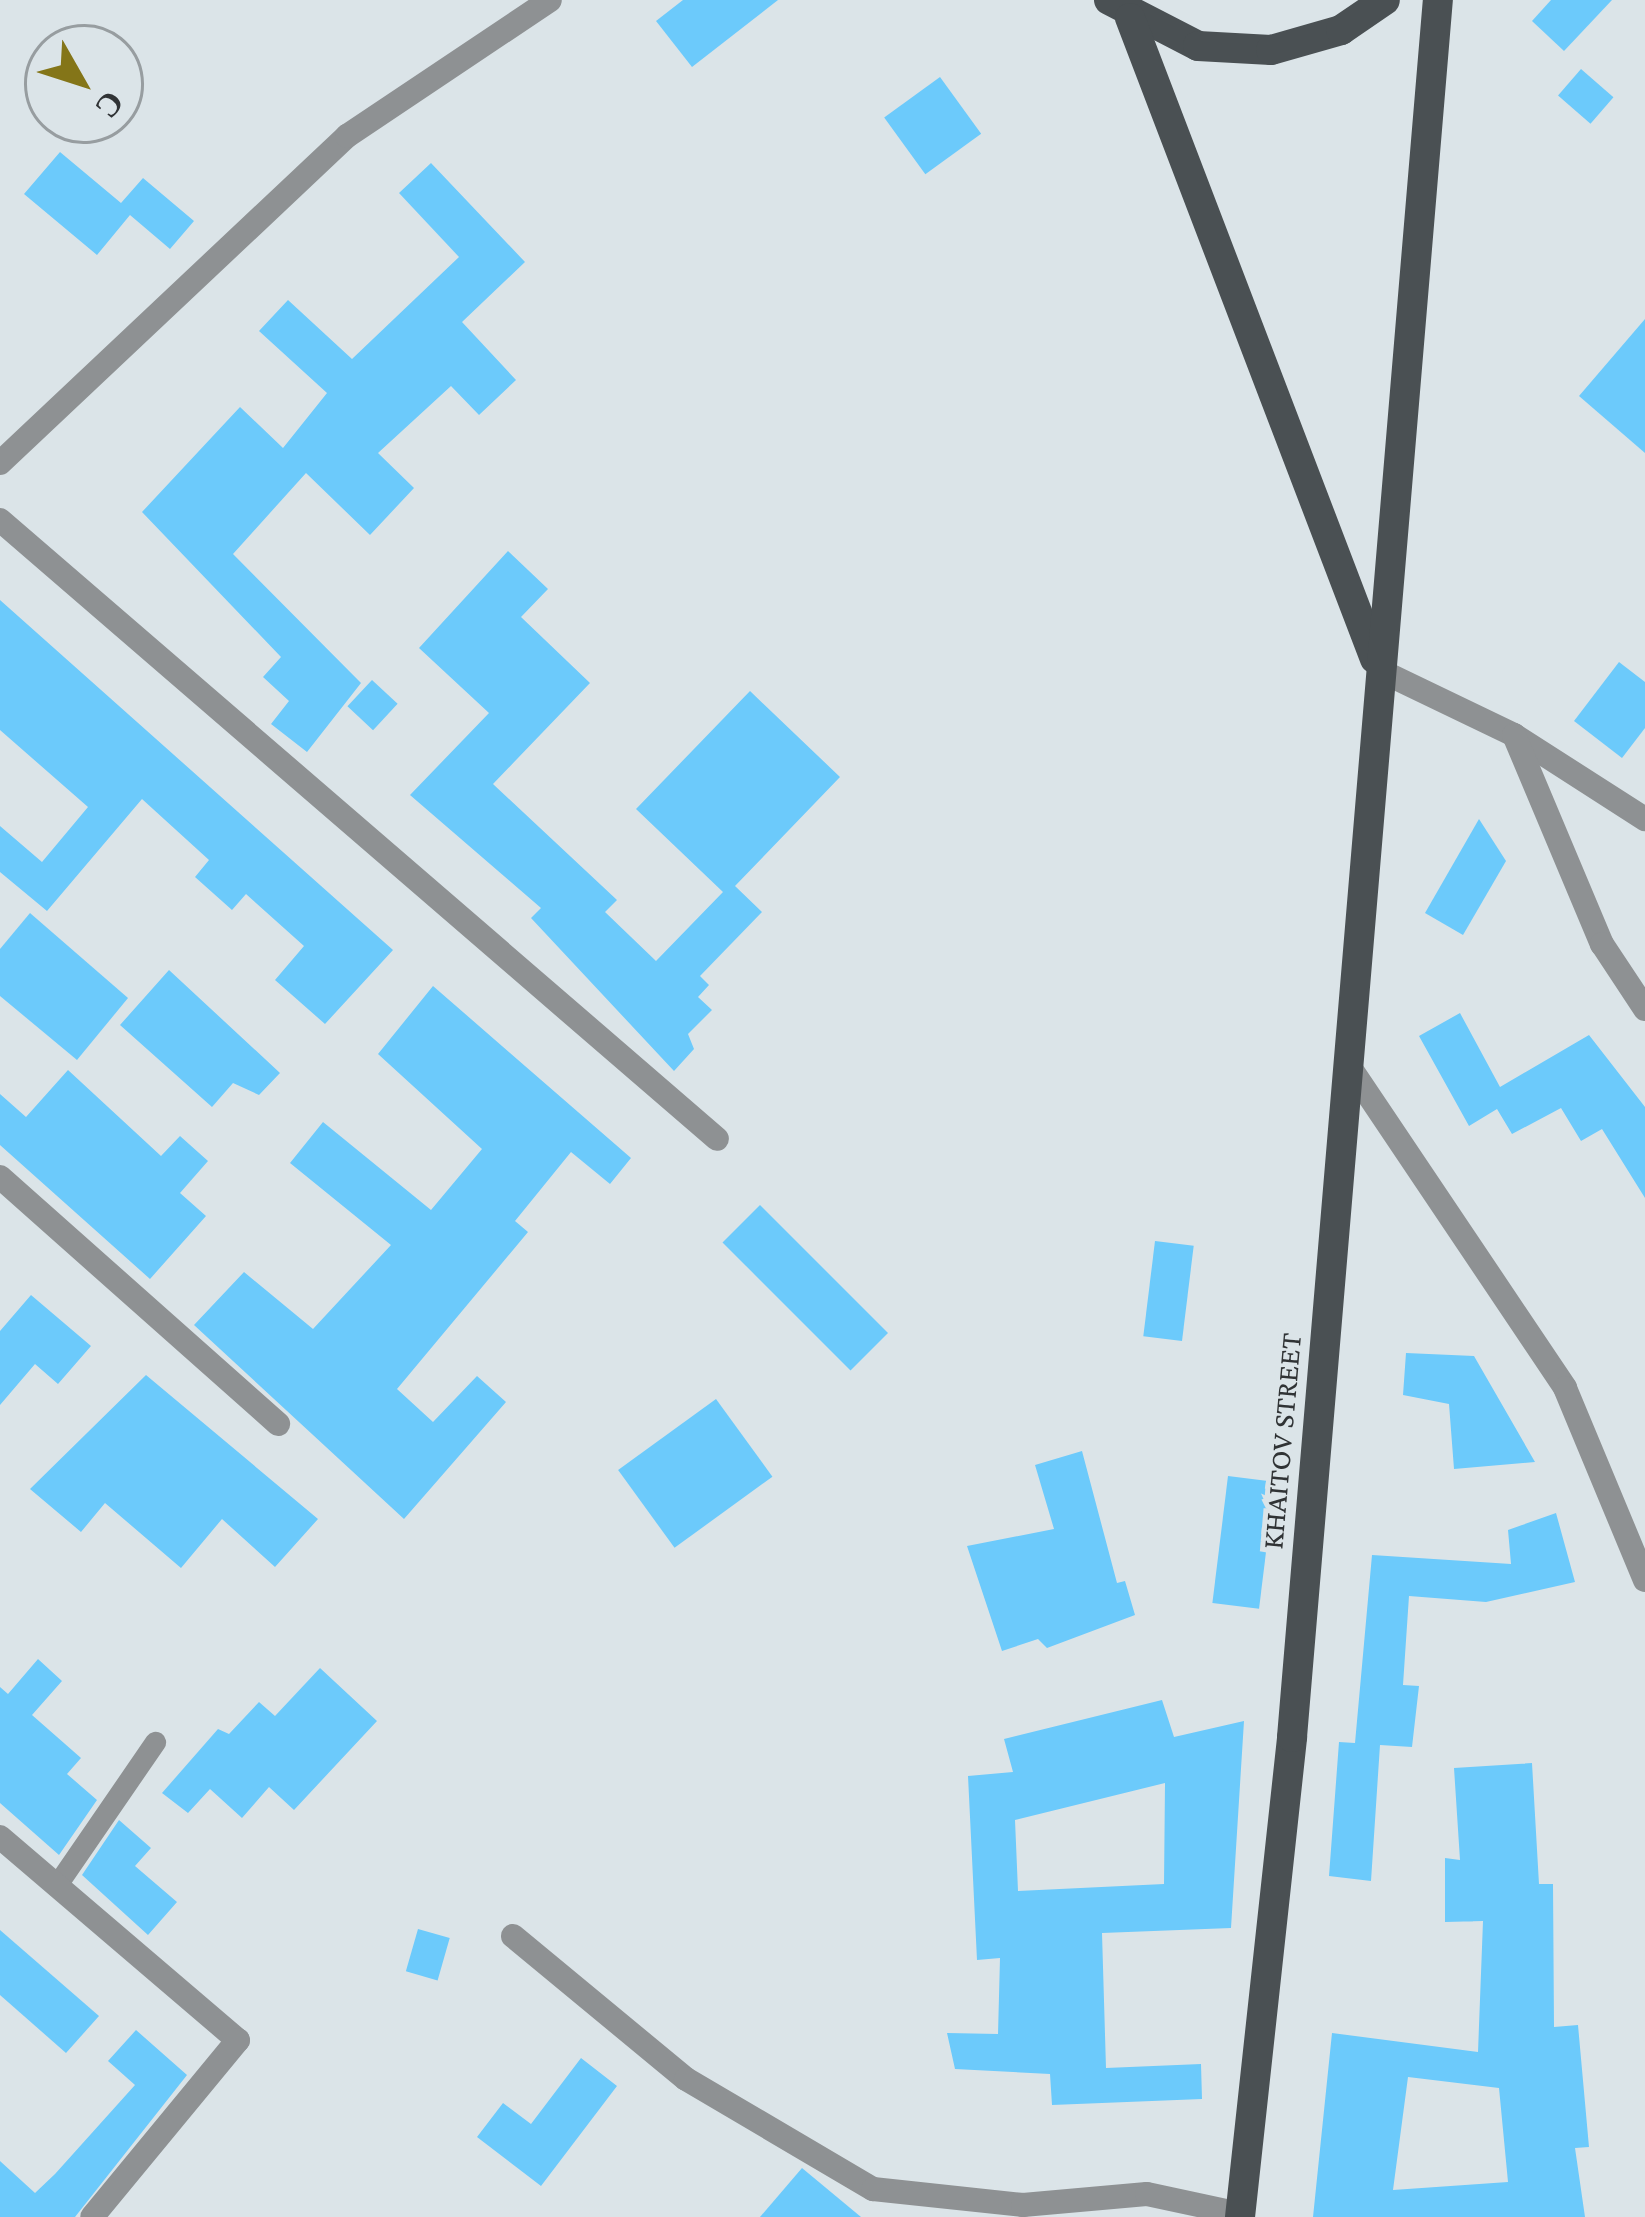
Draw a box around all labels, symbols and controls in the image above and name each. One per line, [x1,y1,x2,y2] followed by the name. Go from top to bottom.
[24,24,144,144] north arrow
[88,84,132,126] text: С
[1255,1331,1309,1551] street label: KHAITOV STREET

